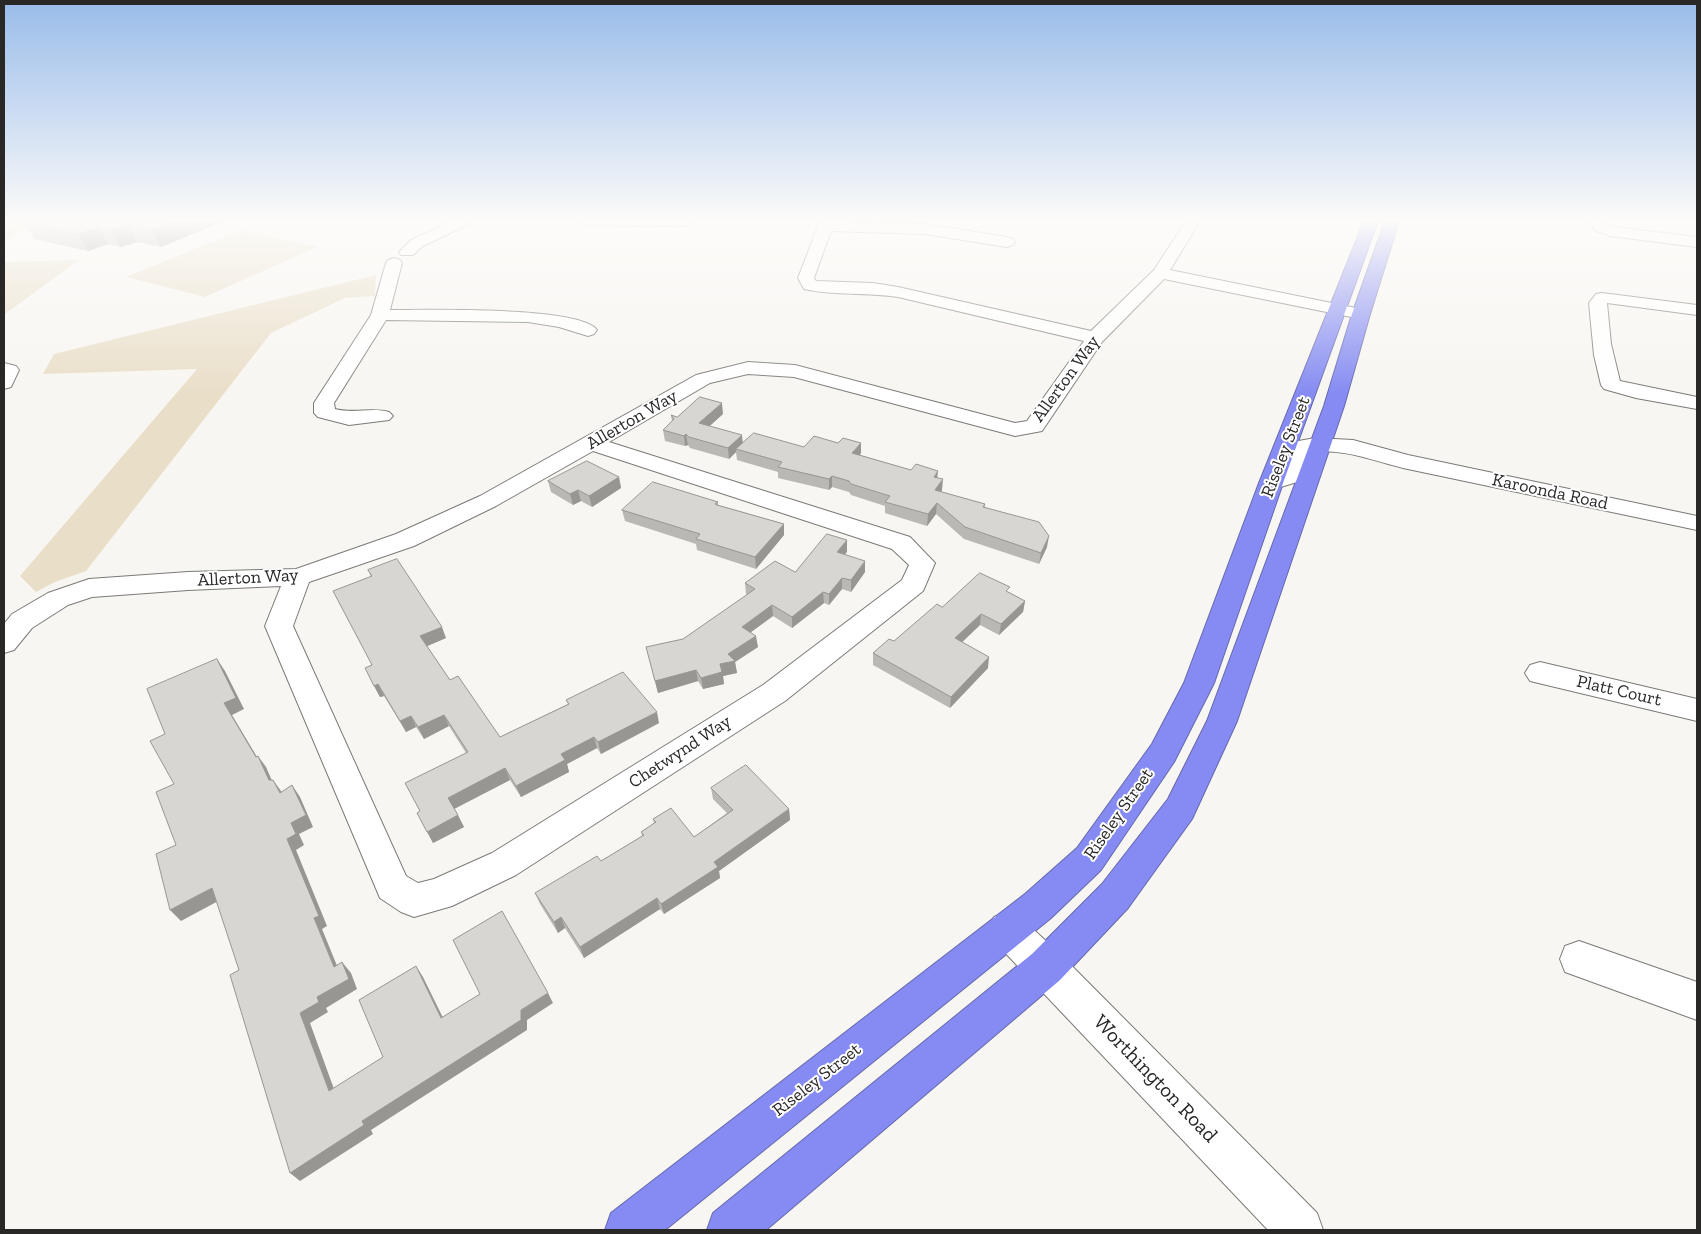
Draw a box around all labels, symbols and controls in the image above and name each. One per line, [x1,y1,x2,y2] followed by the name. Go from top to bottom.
[1028,332,1104,426] street label: Allerton Way
[583,385,681,455] street label: Allerton Way
[1257,394,1315,500] street label: Riseley Street
[1490,469,1610,515] street label: Karoonda Road
[197,565,299,591] street label: Allerton Way
[1574,671,1664,711] street label: Platt Court
[625,711,735,793] street label: Chetwynd Way
[1080,764,1158,864] street label: Riseley Street
[1088,1010,1222,1148] street label: Worthington Road
[769,1039,865,1121] street label: Riseley Street

